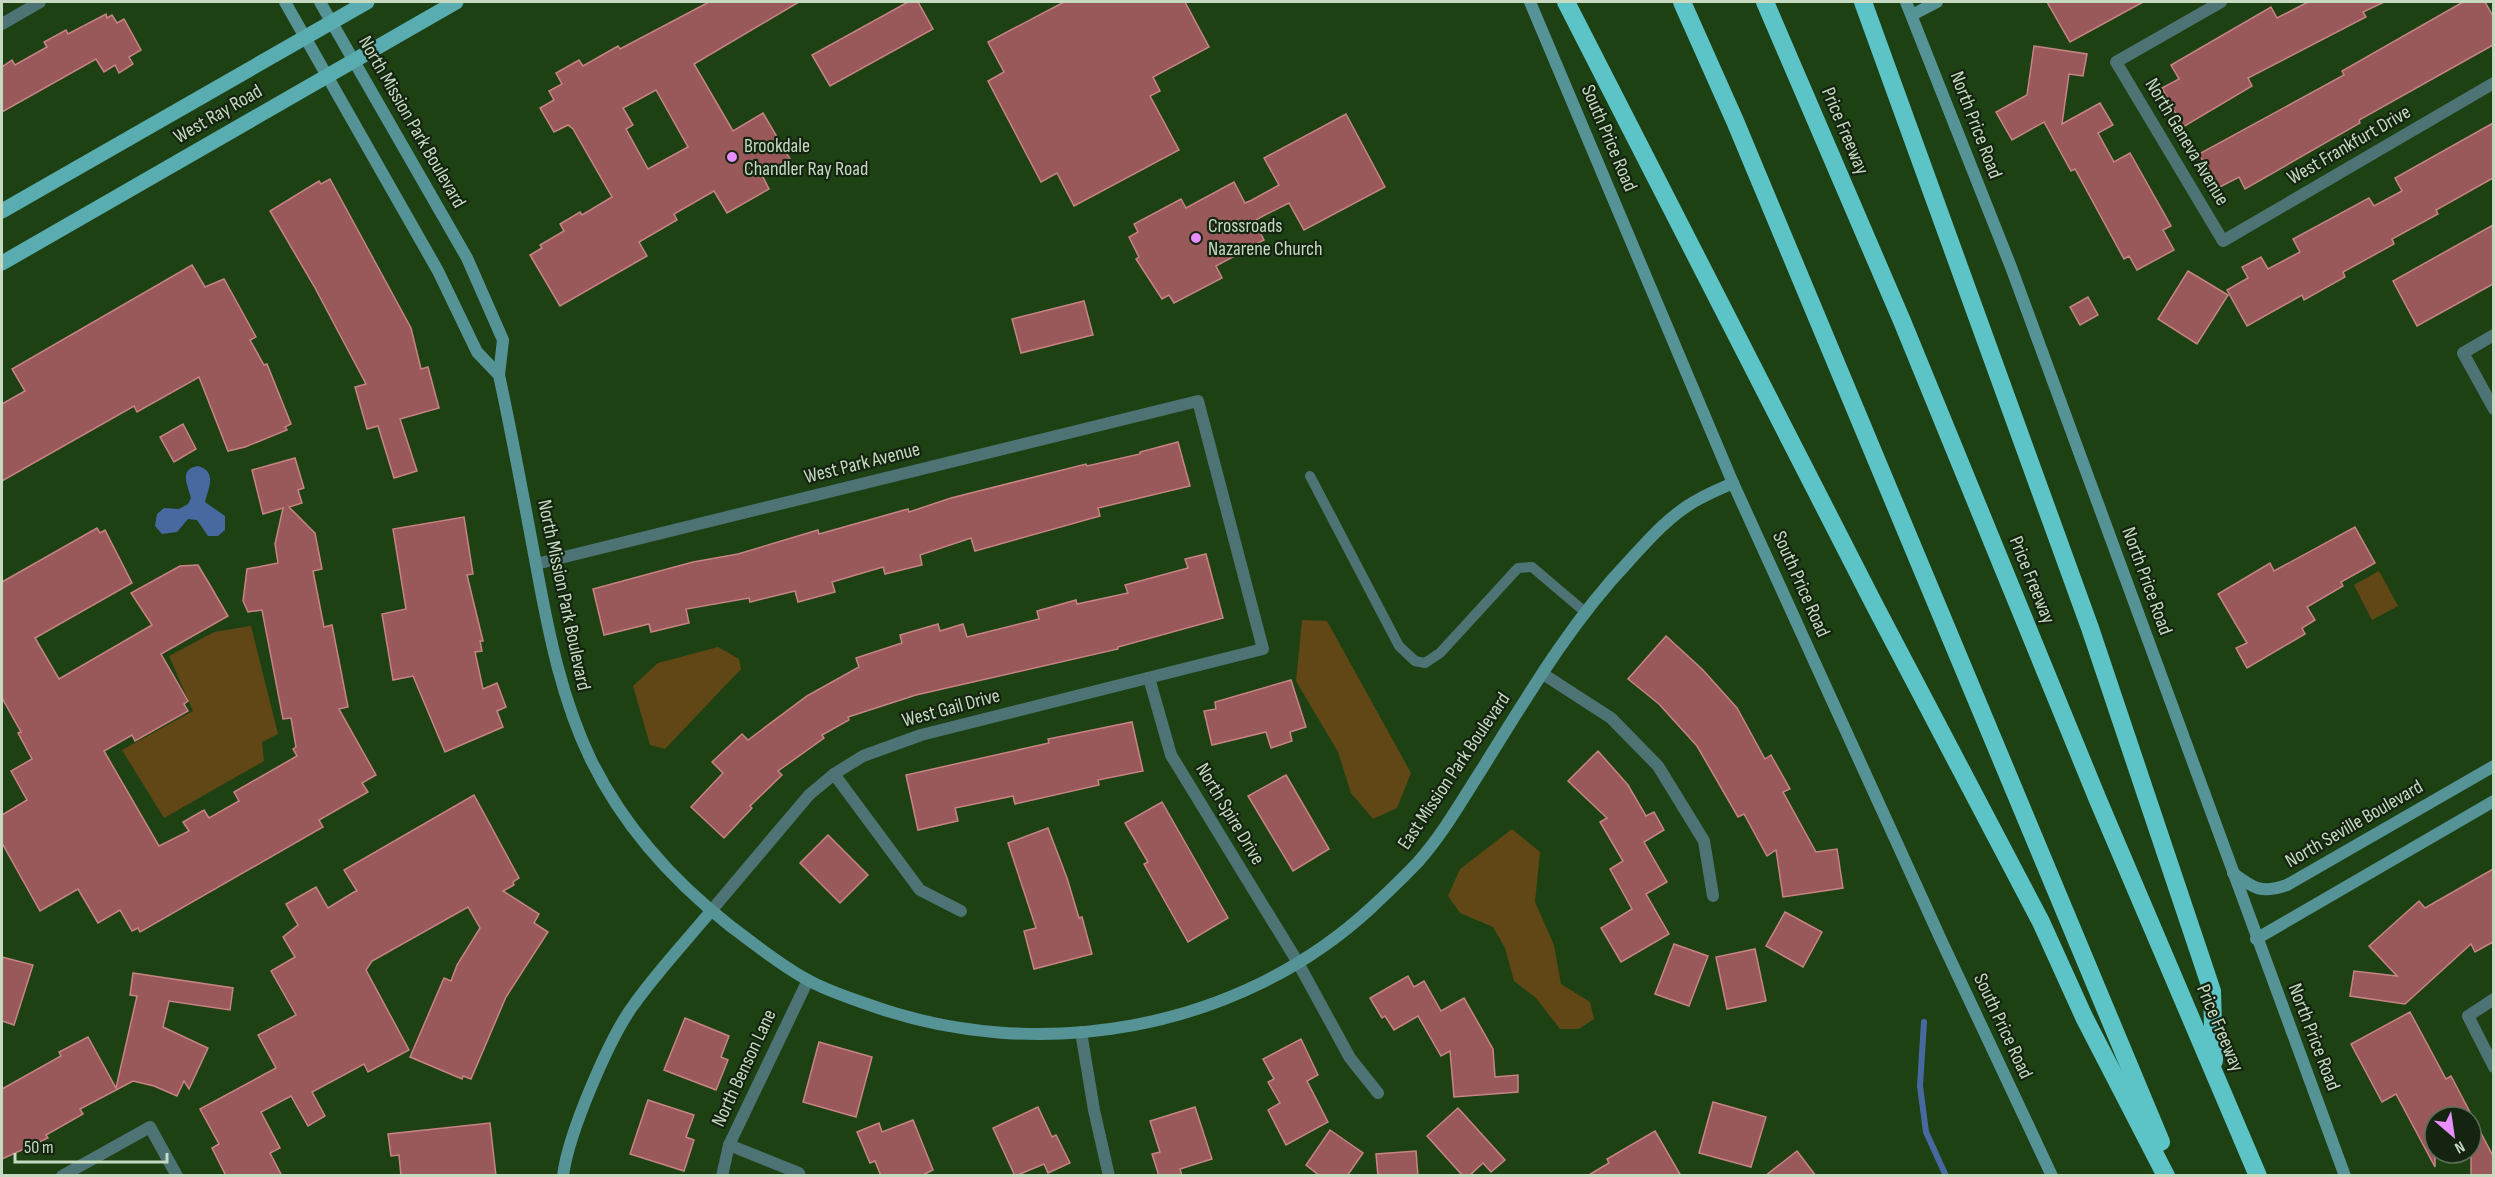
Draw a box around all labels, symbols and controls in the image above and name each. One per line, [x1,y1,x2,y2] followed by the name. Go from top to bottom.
[353,32,471,212] street label: North Mission Park Boulevard
[1945,68,2007,182] street label: North Price Road
[2140,74,2234,210] street label: North Geneva Avenue
[170,79,266,149] street label: West Ray Road
[1576,81,1642,195] street label: South Price Road
[1816,84,1874,178] street label: Price Freeway
[2283,100,2415,190] street label: West Frankfurt Drive
[744,134,868,181] place label: Brookdale Chandler Ray Road
[725,150,739,164] marker: Brookdale Chandler Ray Road
[1208,214,1323,261] place label: Crossroads Nazarene Church
[1189,231,1203,245] marker: Crossroads Nazarene Church
[802,437,922,489] street label: West Park Avenue
[532,497,596,693] street label: North Mission Park Boulevard
[2116,524,2178,638] street label: North Price Road
[1767,527,1835,641] street label: South Price Road
[2004,533,2061,628] street label: Price Freeway
[899,683,1003,733] street label: West Gail Drive
[1393,688,1515,854] street label: East Mission Park Boulevard
[1190,759,1270,869] street label: North Spire Drive
[2281,775,2427,873] street label: North Seville Boulevard
[1968,970,2038,1082] street label: South Price Road
[2283,980,2345,1094] street label: North Price Road
[2191,981,2249,1075] street label: Price Freeway
[706,1005,782,1131] street label: North Benson Lane
[2423,1105,2483,1165] north arrow
[15,1126,166,1164] scale bar
[2451,1136,2468,1157] text: N
[24,1137,54,1158] text: 50 m

